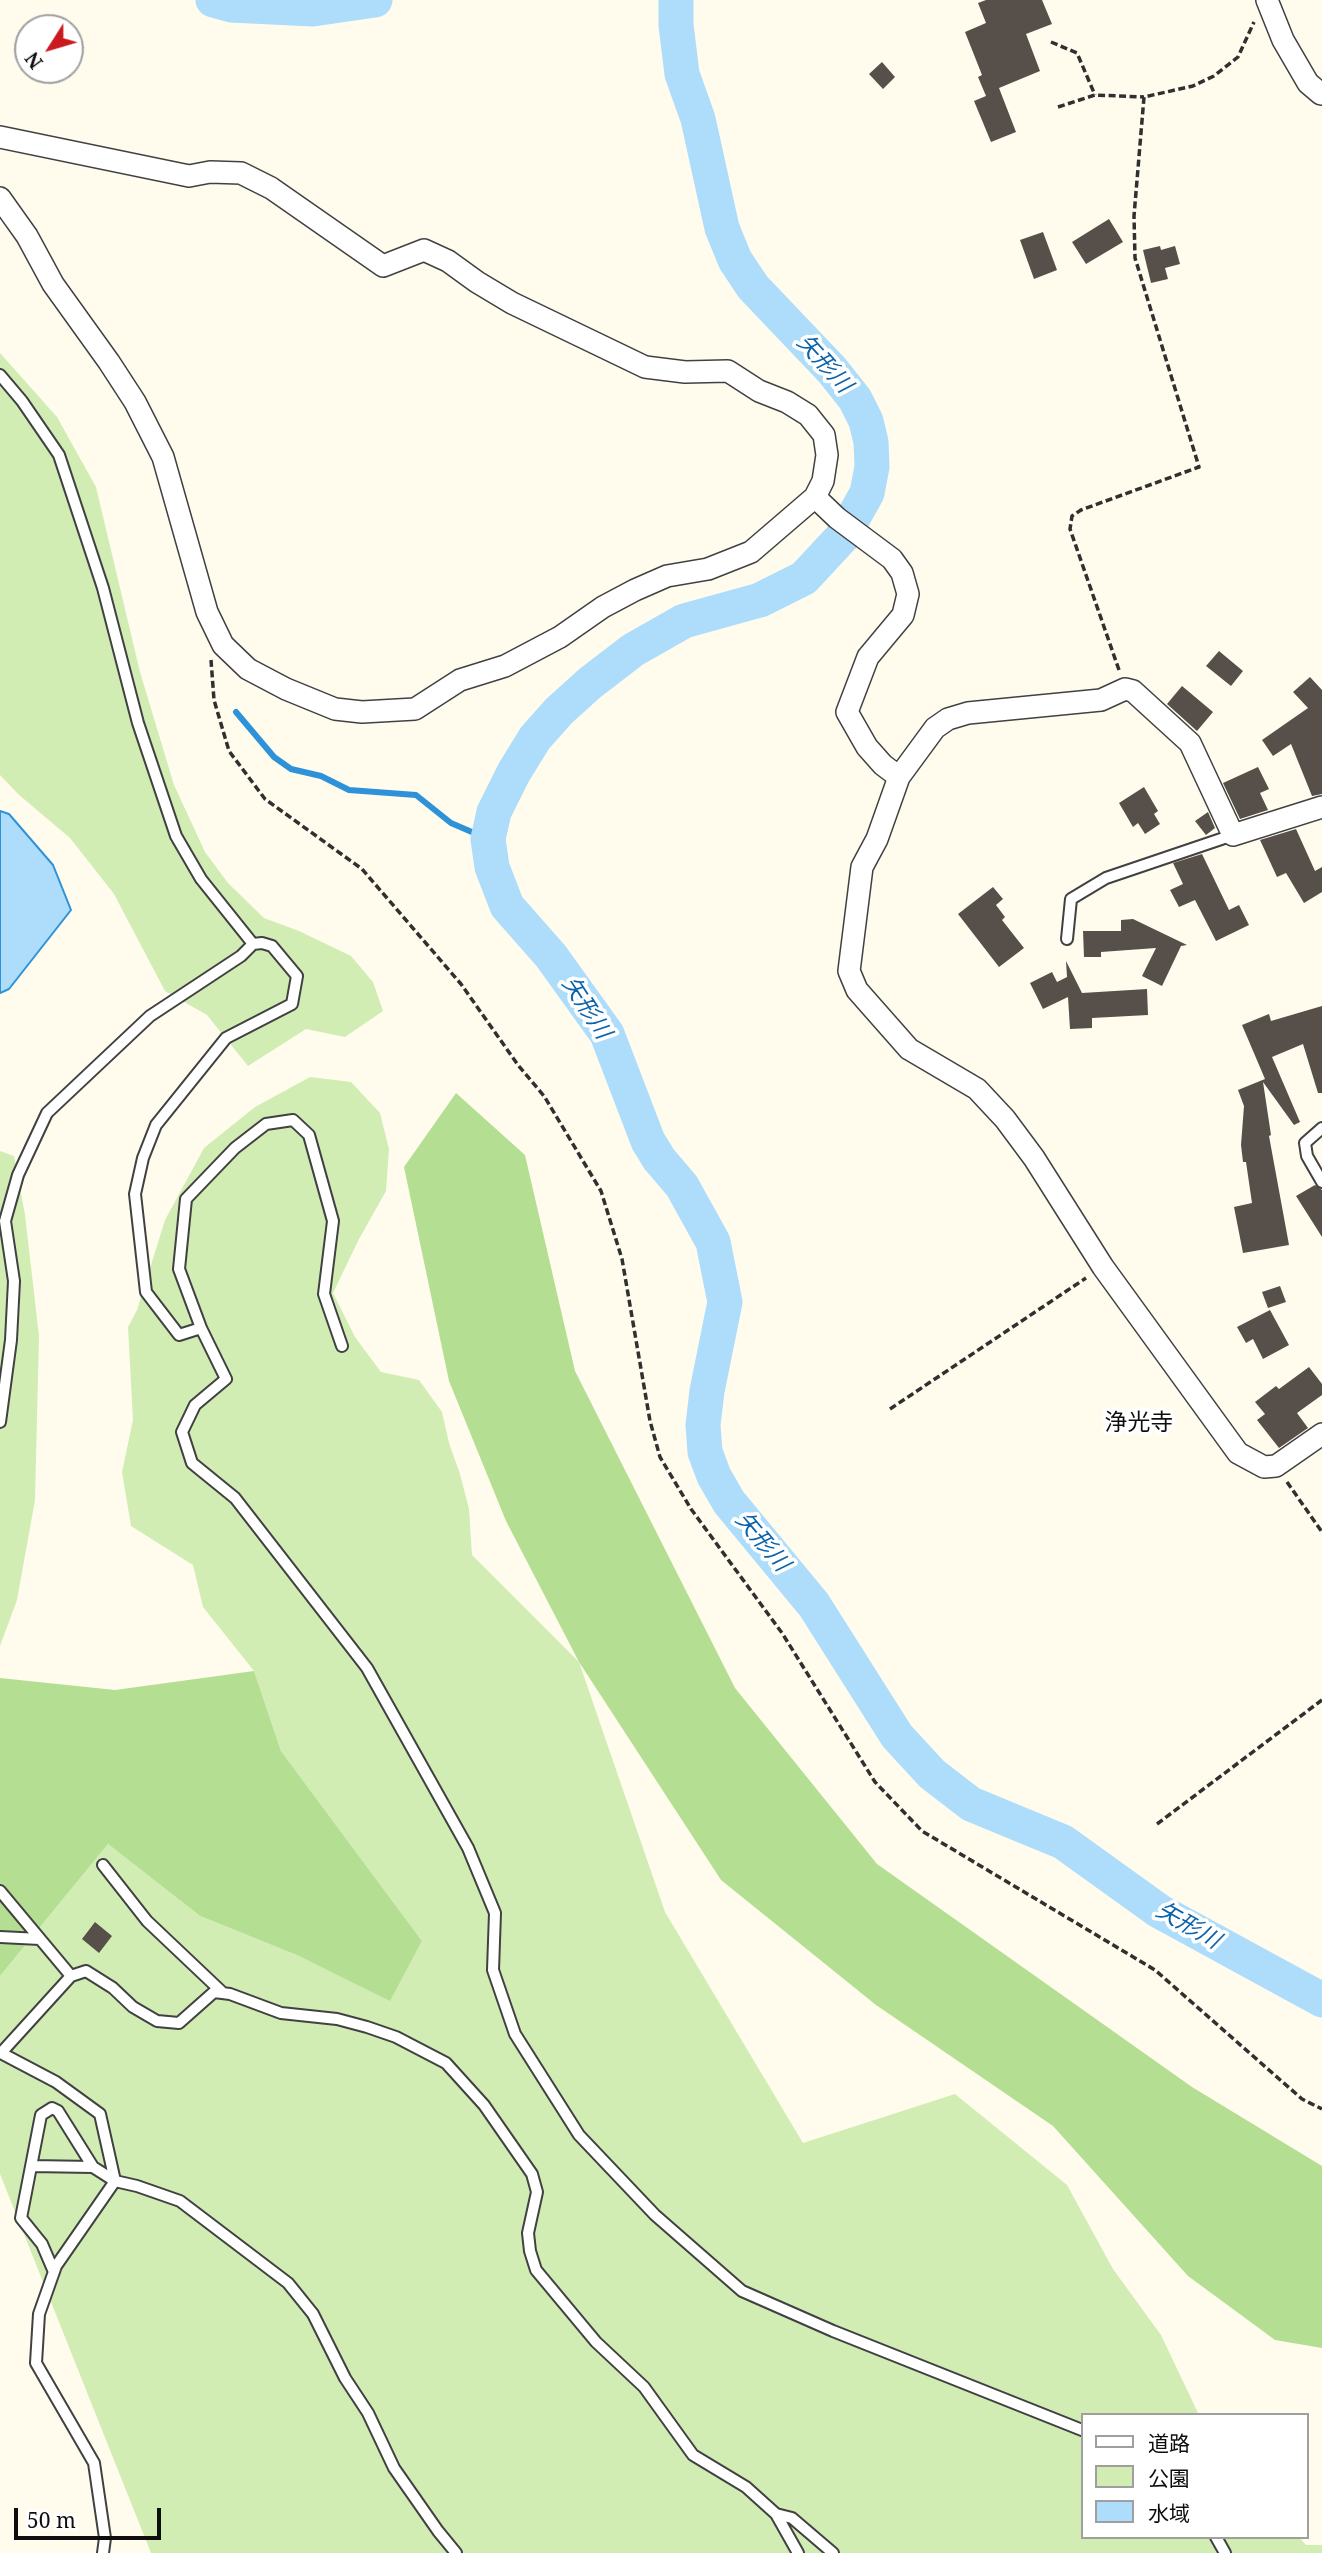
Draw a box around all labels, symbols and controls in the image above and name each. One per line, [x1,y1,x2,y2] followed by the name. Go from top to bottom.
[14,14,84,84] north arrow
[19,47,49,74] text: N
[791,329,857,399] water label: 矢形川
[556,972,616,1044] water label: 矢形川
[1105,1409,1173,1437] district label: 浄光寺
[729,1507,795,1577] water label: 矢形川
[1151,1897,1225,1955] water label: 矢形川
[1080,2413,1308,2539] legend
[1148,2429,1190,2457] text: 道路
[1148,2464,1190,2492] text: 公園
[18,2494,164,2538] scale bar
[1148,2499,1190,2527] text: 水域
[27,2506,76,2534] text: 50 m

